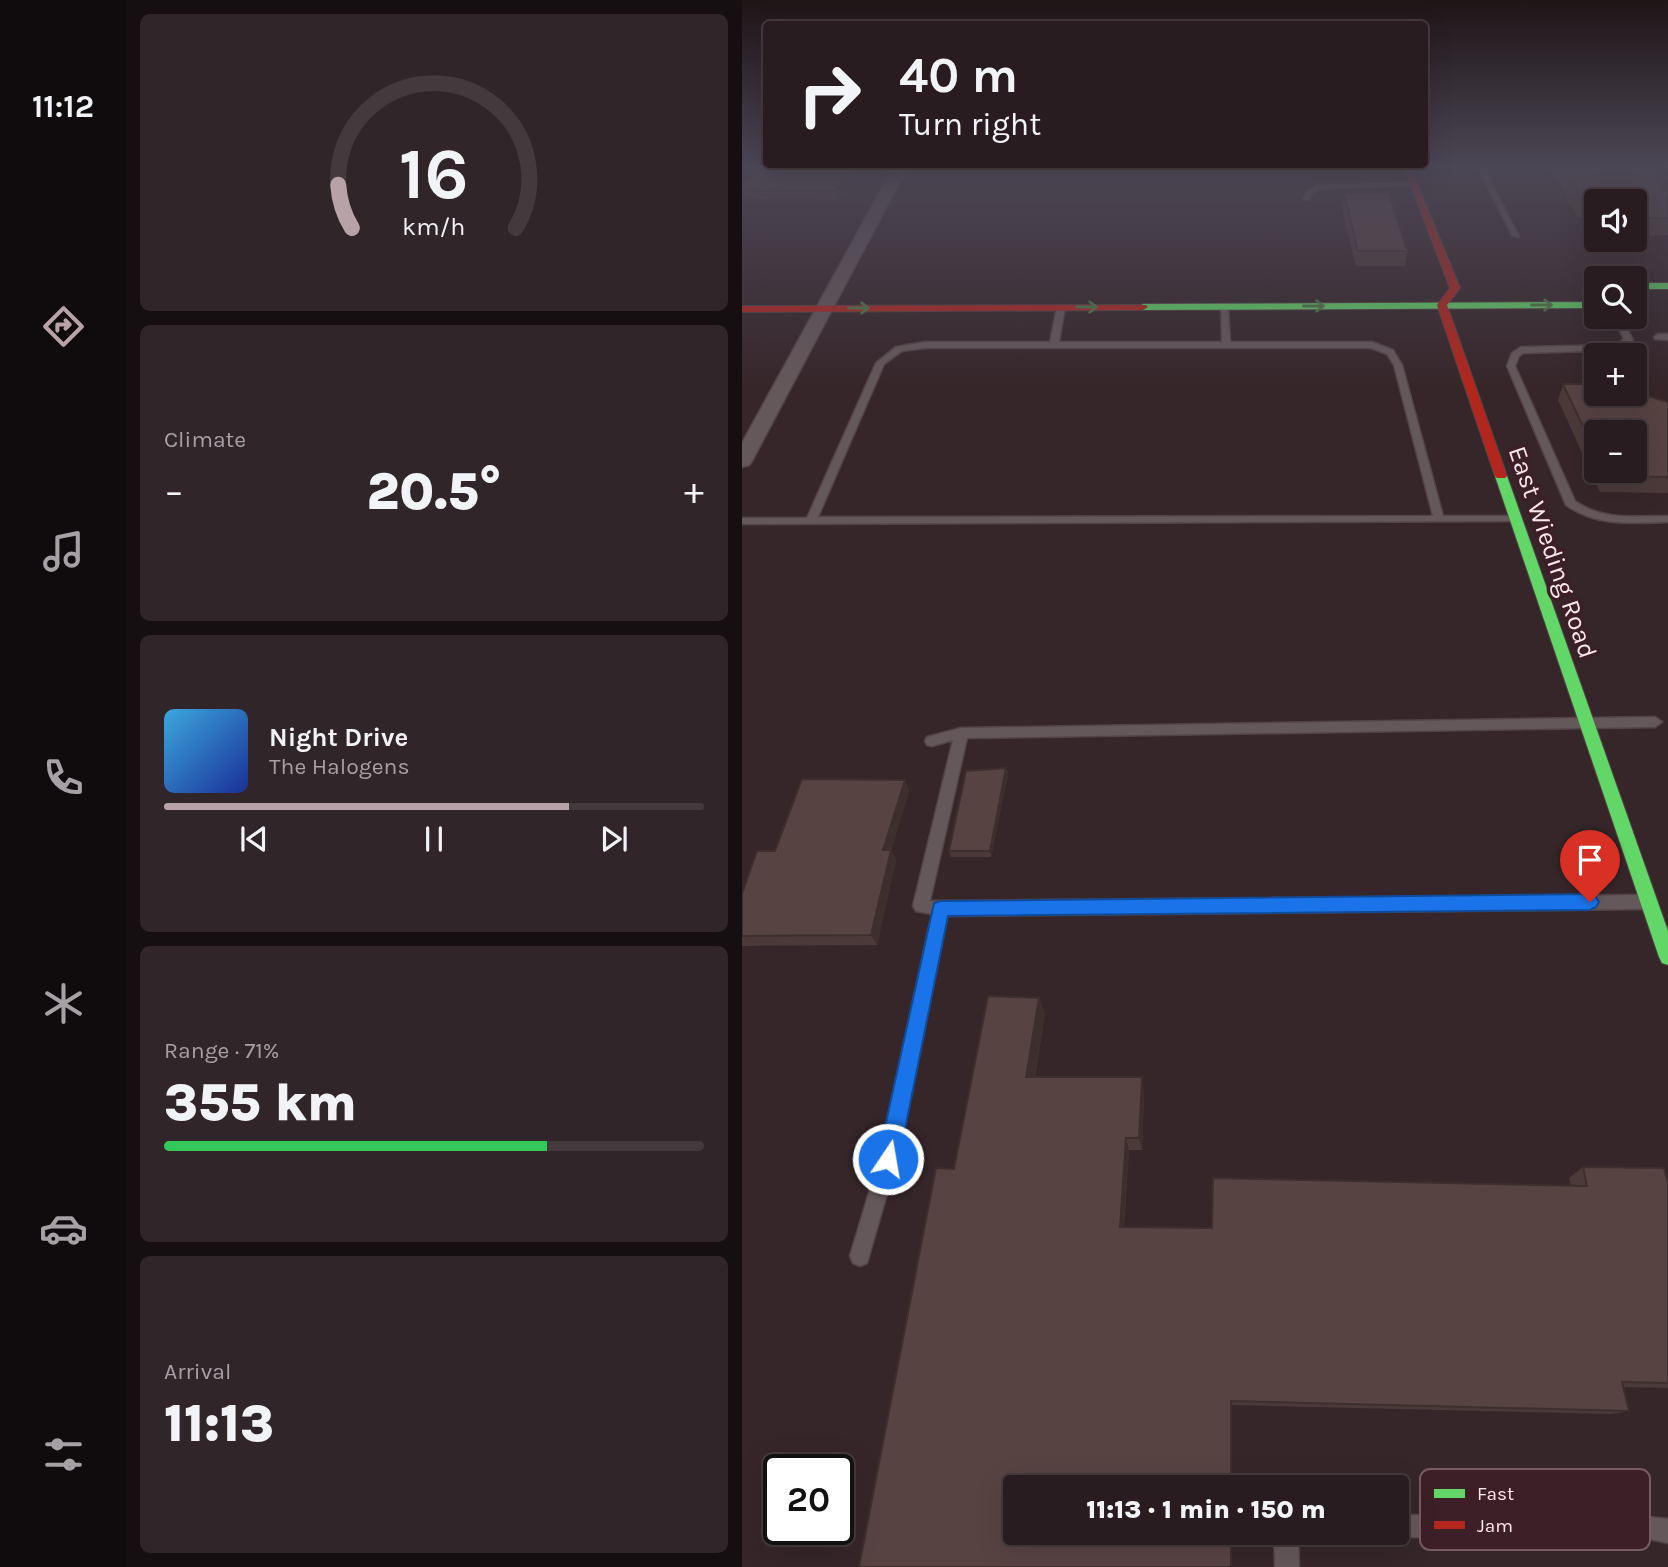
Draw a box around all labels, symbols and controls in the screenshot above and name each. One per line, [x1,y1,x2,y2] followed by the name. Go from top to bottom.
[899,47,1018,104] text: 40 m
[784,49,875,140] icon: right
[32,88,94,125] text: 11:12
[899,106,1041,143] text: Turn right
[399,132,469,217] text: 16
[1584,189,1647,483] map controls
[1584,189,1647,252] button: sound
[402,212,466,241] text: km/h
[1584,266,1647,329] button: search
[1530,298,1553,312] one-way arrow
[1302,299,1325,313] one-way arrow
[1075,300,1098,314] one-way arrow
[847,301,870,315] one-way arrow
[39,302,88,351] icon: directions
[1584,343,1647,406] button: +
[1584,420,1647,483] button: −
[164,426,246,453] text: Climate
[1502,442,1603,662] street label: East Wieding Road
[366,461,502,522] text: 20.5°
[164,469,184,514] text: −
[684,469,704,514] text: +
[39,527,88,576] icon: music
[269,722,408,753] text: Night Drive
[39,753,88,802] icon: phone
[269,753,409,780] text: The Halogens
[235,820,273,858] icon: previous
[415,820,453,858] icon: pause
[595,820,633,858] icon: next
[1560,830,1620,902] pin
[1571,841,1609,879] icon: arrive
[39,979,88,1028] icon: climate
[164,1037,280,1064] text: Range · 71%
[164,1072,357,1133] text: 355 km
[851,1122,925,1196] position arrow
[39,1204,88,1253] icon: car
[164,1358,231,1385] text: Arrival
[164,1393,274,1454] text: 11:13
[39,1430,88,1479] icon: filters
[763,1454,854,1545] speed limit sign: 20
[1420,1469,1650,1550] legend
[1477,1483,1514,1505] text: Fast
[1086,1494,1326,1525] text: 11:13 · 1 min · 150 m
[1477,1515,1513,1537] text: Jam

